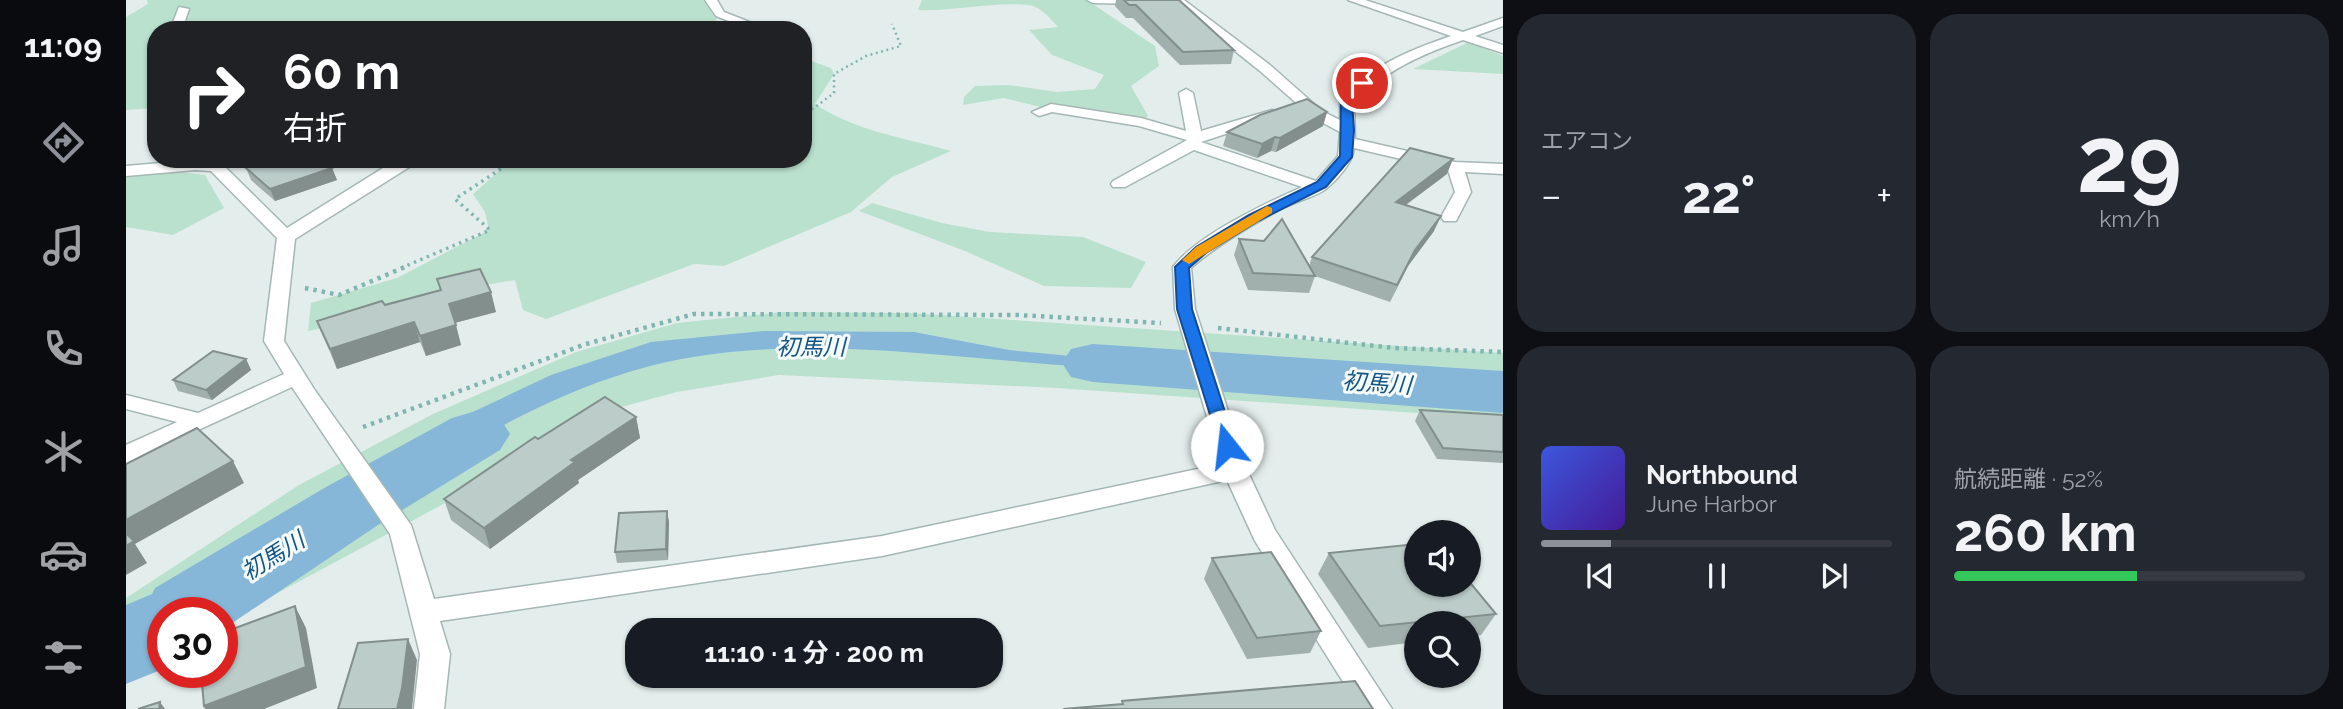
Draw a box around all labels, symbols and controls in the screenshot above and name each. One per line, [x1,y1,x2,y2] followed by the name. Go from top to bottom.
[24,27,102,64] text: 11:09
[283,43,400,100] text: 60 m
[168,49,259,140] icon: right
[1332,53,1392,113] pin
[1343,64,1381,102] icon: arrive
[2077,106,2182,213] text: 29
[283,109,347,146] text: 右折
[39,118,88,167] icon: directions
[1541,127,1633,154] text: エアコン
[1682,164,1755,225] text: 22°
[1541,173,1561,218] text: −
[1876,173,1892,218] text: +
[2099,205,2160,232] text: km/h
[39,221,88,270] icon: music
[39,324,88,373] icon: phone
[777,333,849,360] water label: 初馬川
[1342,367,1415,399] water label: 初馬川
[1190,409,1264,483] position arrow
[39,427,88,476] icon: climate
[1646,460,1798,490] text: Northbound
[1954,465,2103,492] text: 航続距離 · 52%
[1646,490,1777,517] text: June Harbor
[1954,502,2137,563] text: 260 km
[1404,520,1481,688] map controls
[1404,520,1481,597] button: sound
[236,524,312,585] water label: 初馬川
[39,530,88,579] icon: car
[1581,557,1619,595] icon: previous
[1698,557,1736,595] icon: pause
[1815,557,1853,595] icon: next
[147,597,238,688] speed limit sign: 30
[1404,611,1481,688] button: search
[39,633,88,682] icon: filters
[704,638,924,668] text: 11:10 · 1 分 · 200 m

